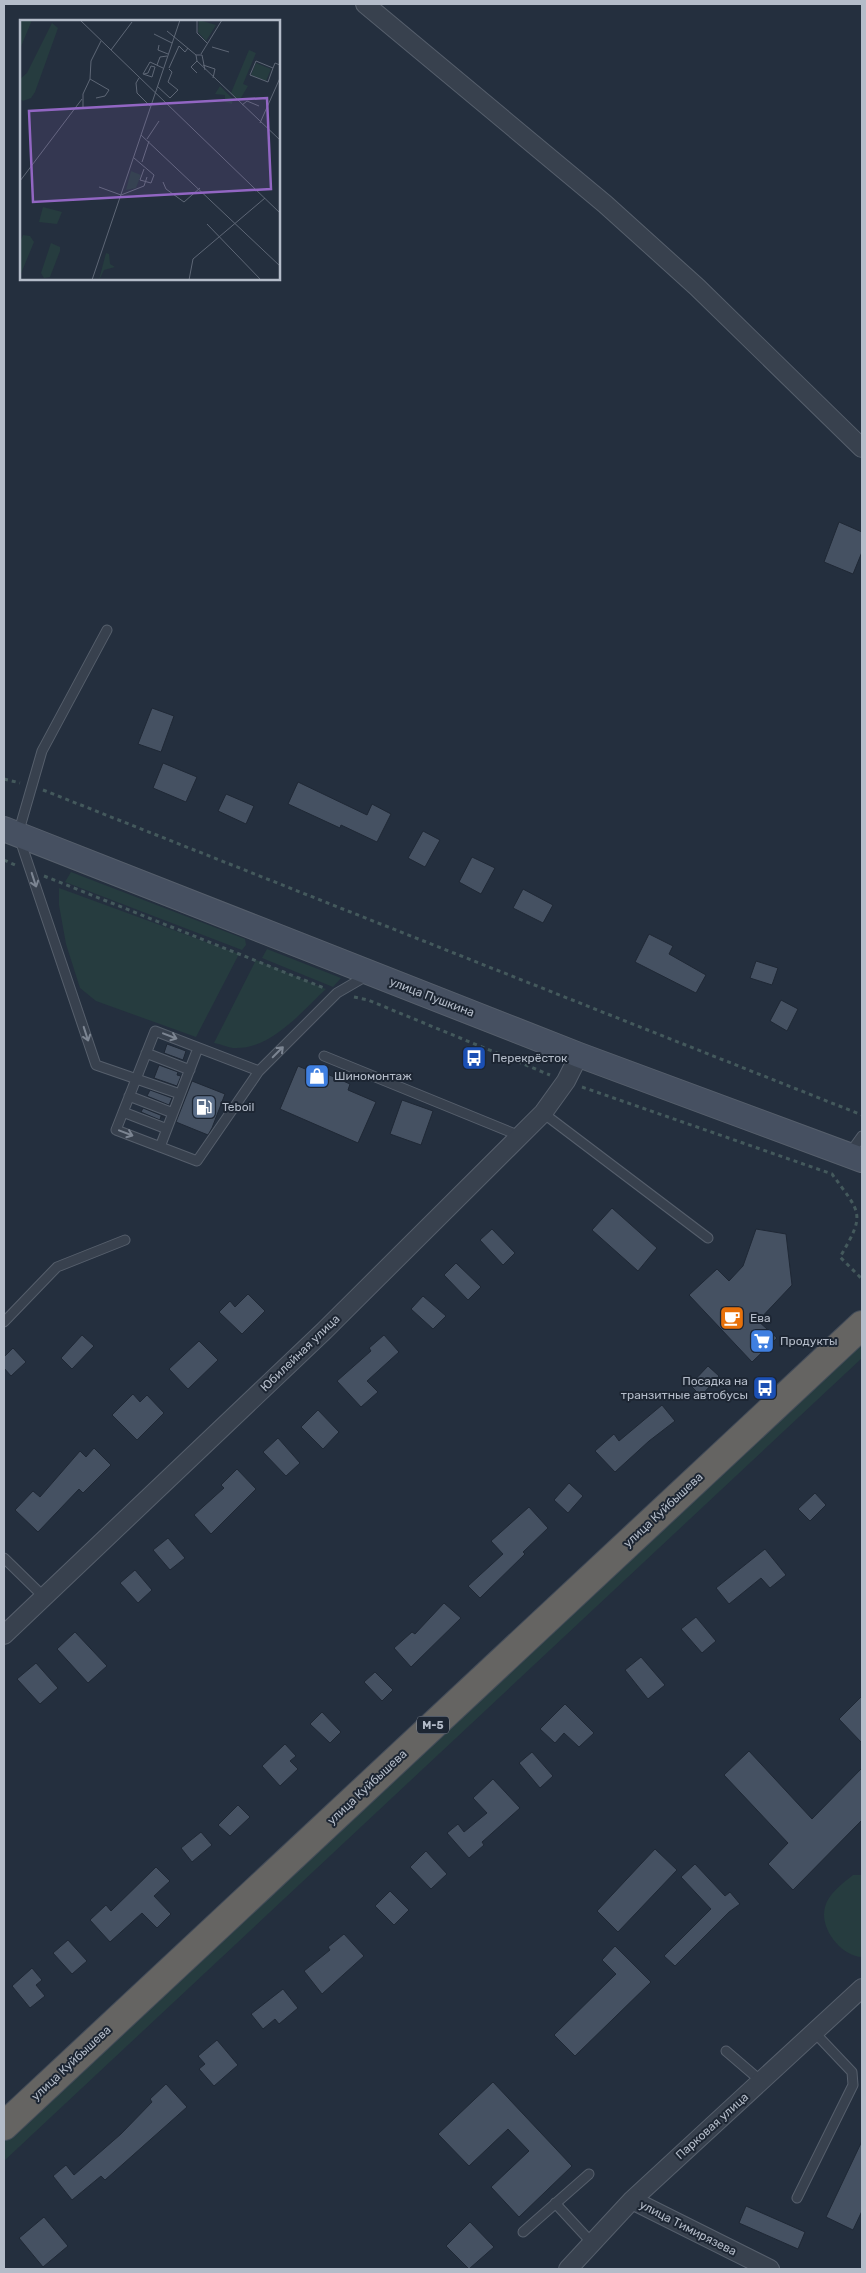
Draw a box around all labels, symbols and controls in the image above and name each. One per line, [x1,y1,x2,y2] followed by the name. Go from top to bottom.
[20,20,280,280] inset map
[30,872,39,887] one-way arrow
[388,974,476,1020] street label: улица Пушкина
[81,1026,91,1042] one-way arrow
[162,1033,177,1042] one-way arrow
[461,1045,487,1071] bus stop icon: Перекрёсток
[272,1046,284,1058] one-way arrow
[492,1051,568,1065] place label: Перекрёсток
[304,1063,330,1089] shop icon: Шиномонтаж
[334,1069,412,1083] place label: Шиномонтаж
[191,1094,217,1120] fuel station icon: Teboil
[222,1100,254,1114] place label: Teboil
[118,1129,133,1139] one-way arrow
[719,1305,745,1331] cafe icon: Ева
[750,1311,771,1325] place label: Ева
[258,1312,342,1394] street label: Юбилейная улица
[749,1328,775,1354] supermarket icon: Продукты
[780,1334,837,1348] place label: Продукты
[621,1374,748,1402] place label: Посадка на транзитные автобусы
[752,1375,778,1401] bus stop icon: Посадка на транзитные автобусы
[620,1470,706,1550] street label: улица Куйбышева
[417,1716,449,1734] road number: М-5
[324,1747,410,1827] street label: улица Куйбышева
[28,2023,114,2103] street label: улица Куйбышева
[673,2090,751,2162] street label: Парковая улица
[637,2197,739,2259] street label: улица Тимирязева

